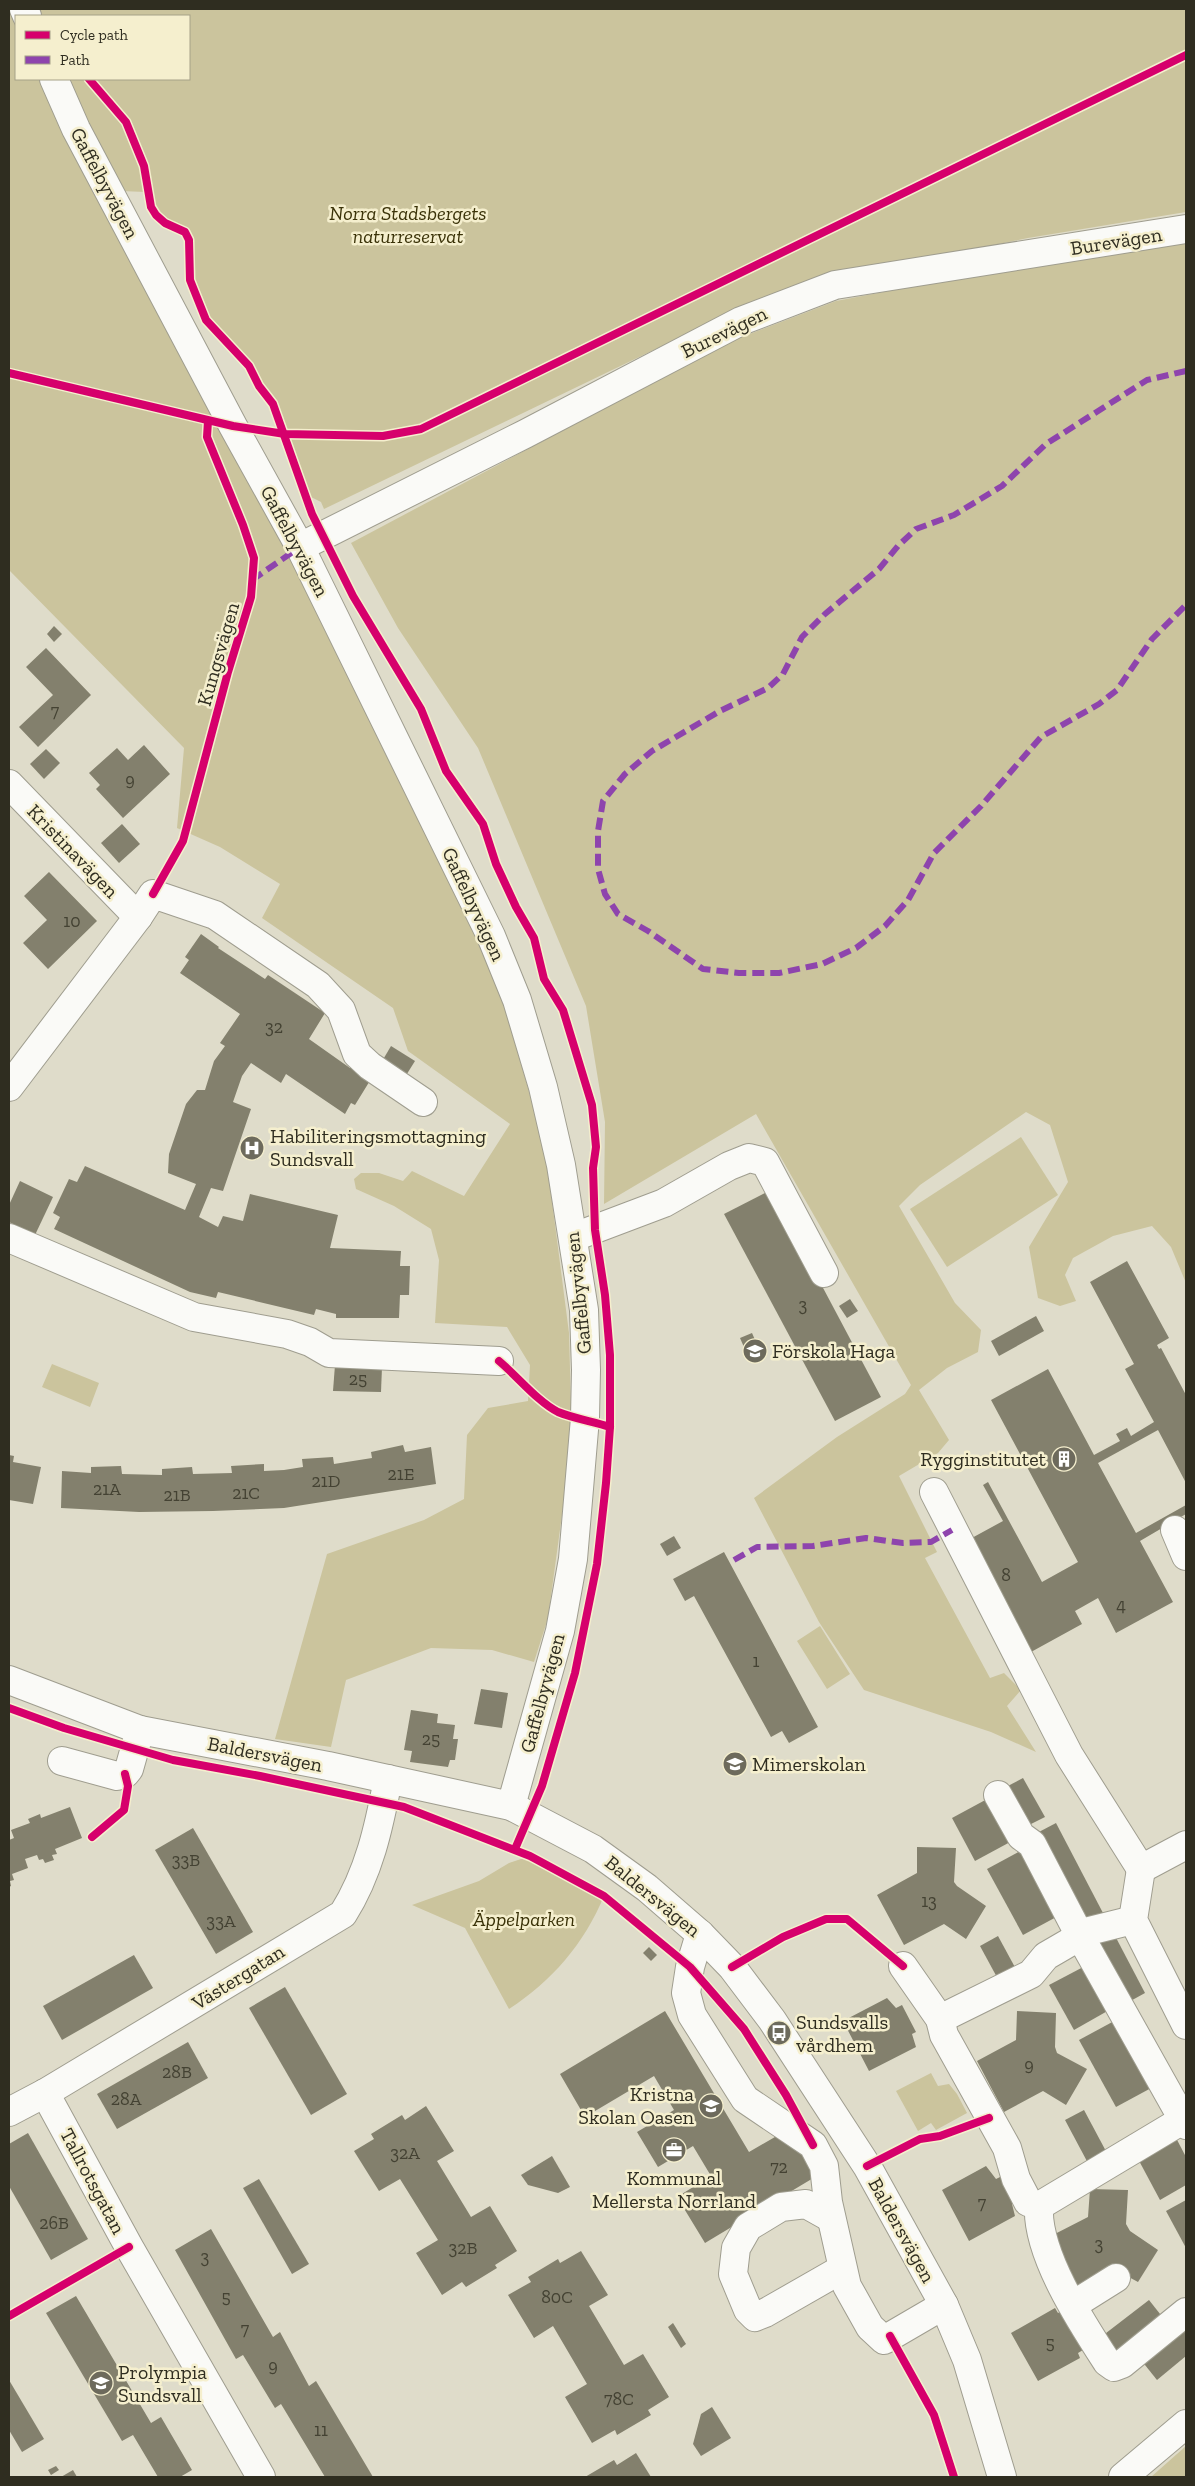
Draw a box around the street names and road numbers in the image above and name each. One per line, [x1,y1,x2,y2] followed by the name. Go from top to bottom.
[66,123,145,243] street label: Gaffelbyvägen
[1068,222,1164,260] street label: Burevägen
[677,301,771,363] street label: Burevägen
[256,481,335,601] street label: Gaffelbyvägen
[192,599,244,709] street label: Kungsvägen
[22,799,124,903] street label: Kristinavägen
[437,843,511,965] street label: Gaffelbyvägen
[560,1230,596,1355] street label: Gaffelbyvägen
[515,1630,570,1755] street label: Gaffelbyvägen
[206,1731,325,1777] street label: Baldersvägen
[600,1850,706,1942] street label: Baldersvägen
[186,1939,289,2015] street label: Västergatan
[55,2124,131,2238] street label: Tallrotsgatan
[863,2173,941,2287] street label: Baldersvägen

